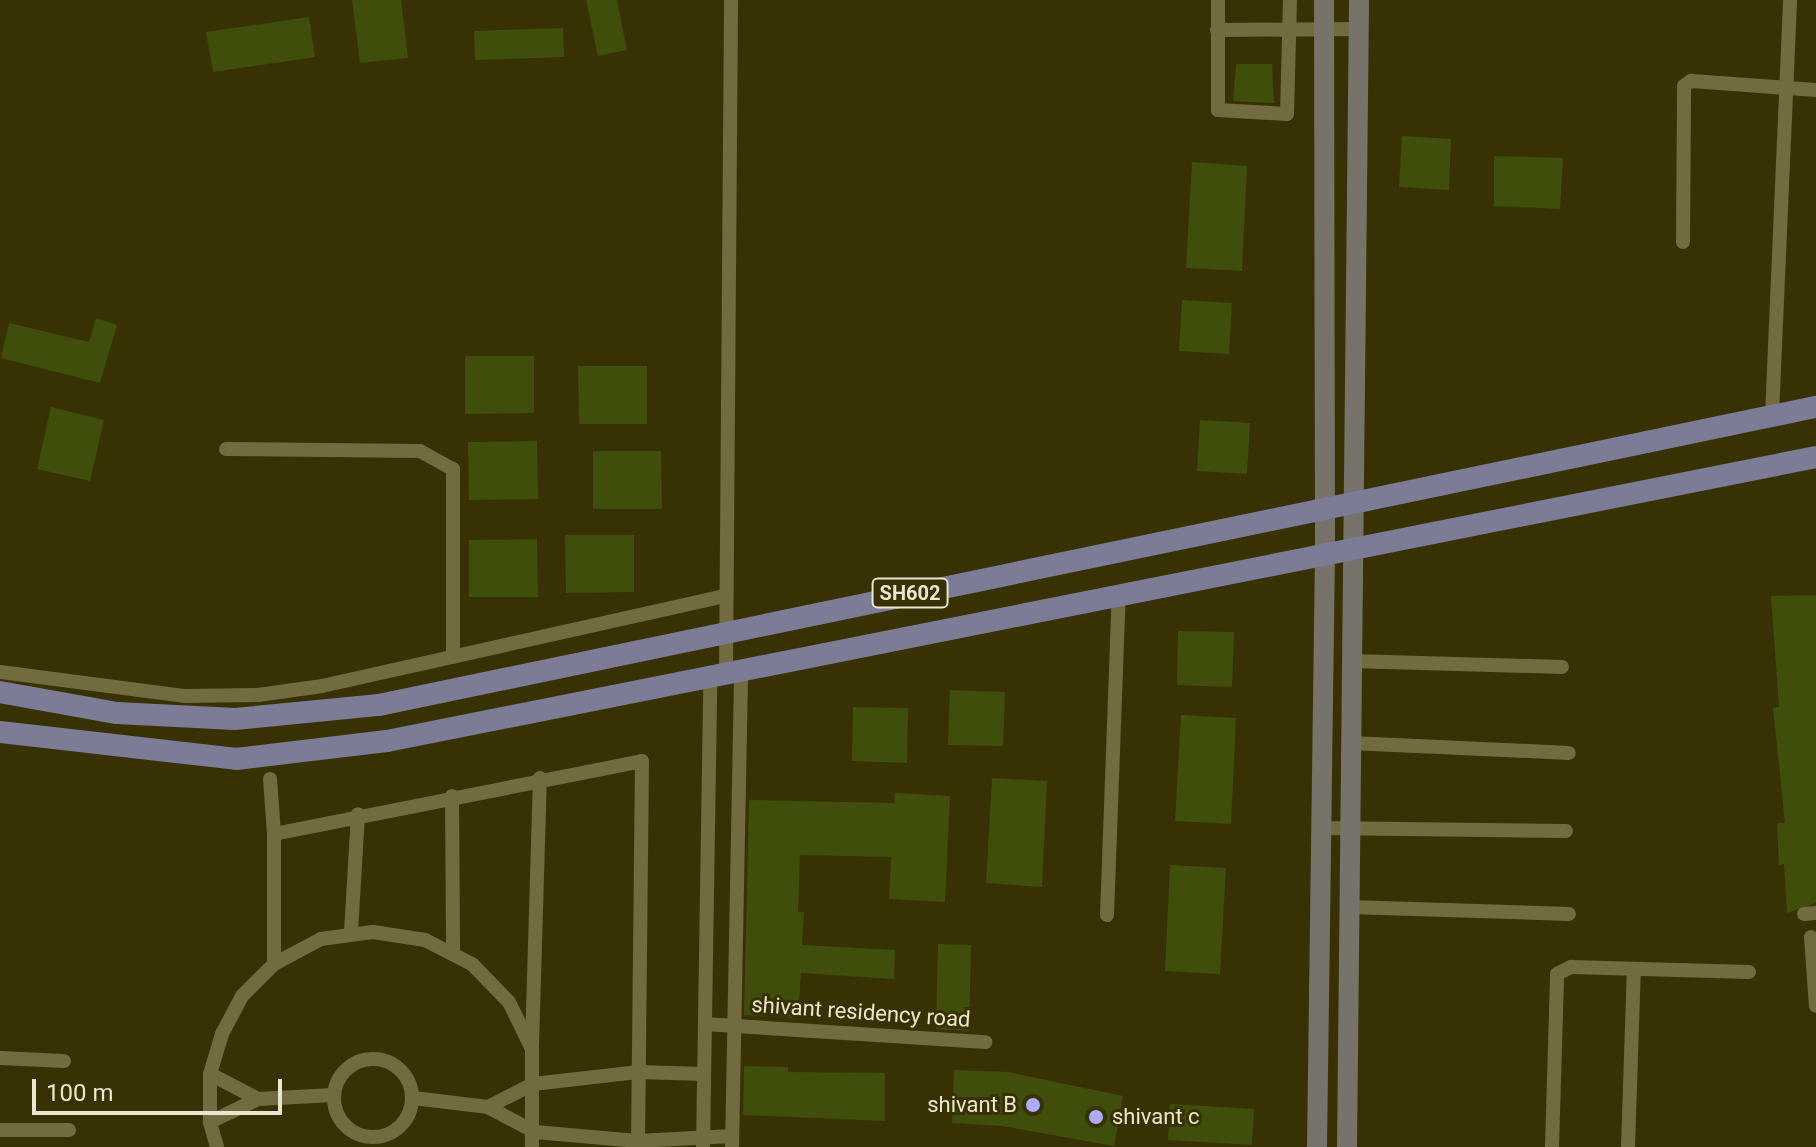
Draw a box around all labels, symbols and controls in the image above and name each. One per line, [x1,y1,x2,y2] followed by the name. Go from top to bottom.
[870,577,950,609] road number: SH602
[751,991,971,1033] street label: shivant residency road
[36,1063,286,1113] scale bar
[46,1079,113,1107] text: 100 m
[927,1092,1017,1118] place label: shivant B
[1024,1096,1042,1114] marker: shivant B
[1112,1104,1200,1130] place label: shivant c
[1087,1108,1105,1126] marker: shivant c

